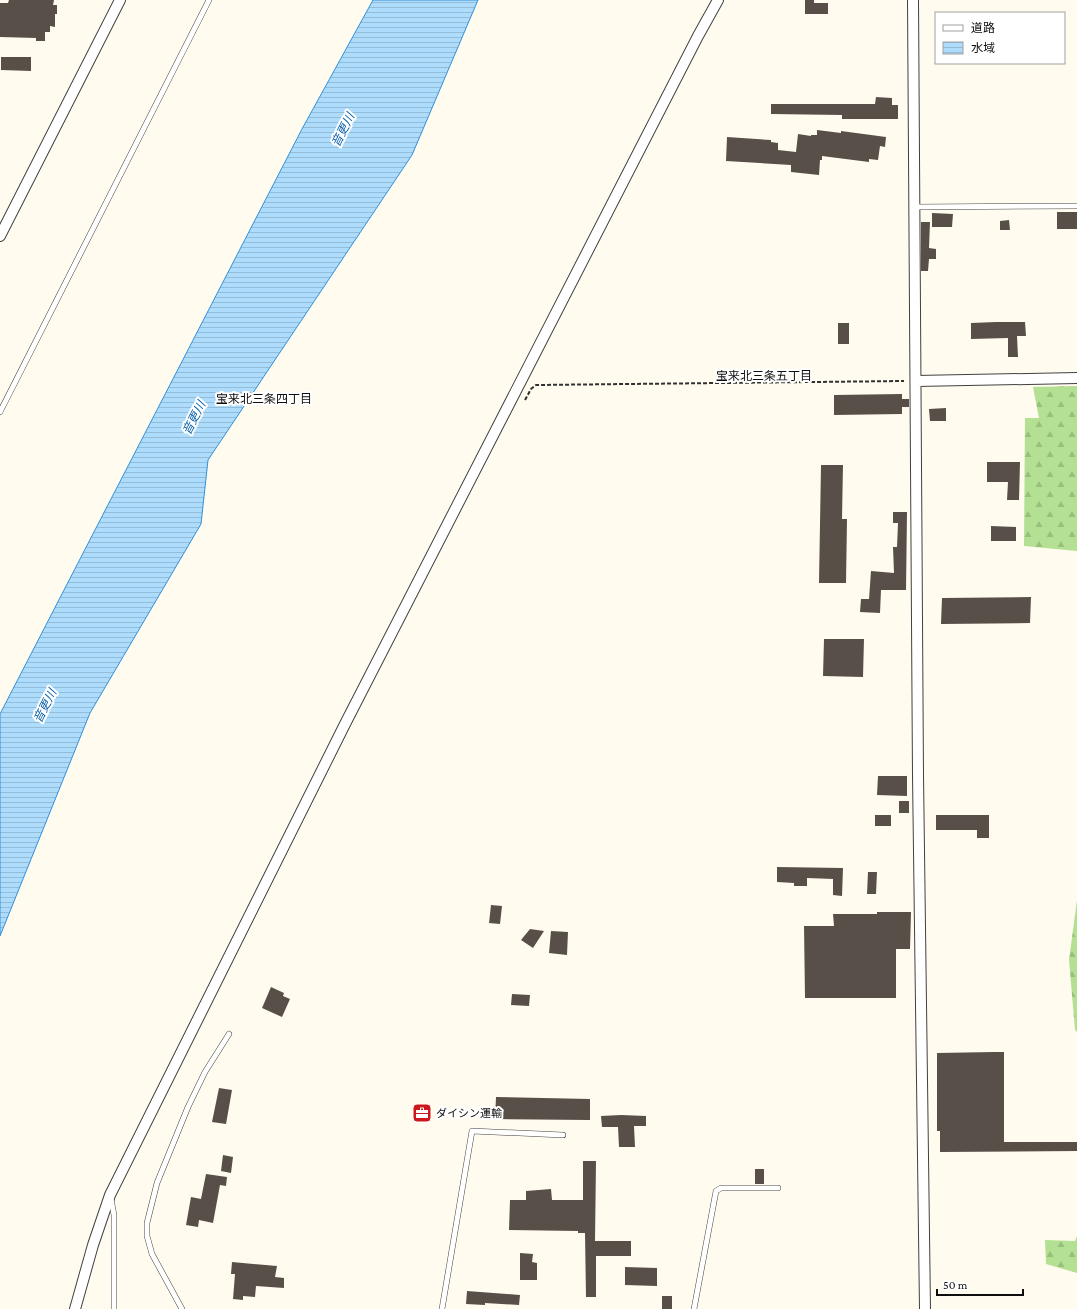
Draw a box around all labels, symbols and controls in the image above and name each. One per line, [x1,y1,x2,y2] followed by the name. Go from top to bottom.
[935,12,1065,64] legend
[971,21,995,35] text: 道路
[971,41,995,55] text: 水域
[329,109,358,149] water label: 音更川
[716,369,812,383] district label: 宝来北三条五丁目
[216,392,312,406] district label: 宝来北三条四丁目
[180,397,209,437] water label: 音更川
[31,685,60,725] water label: 音更川
[411,1102,433,1124] office icon: ダイシン運輸
[436,1107,502,1119] place label: ダイシン運輸
[937,1271,1023,1297] scale bar
[943,1278,968,1292] text: 50 m

